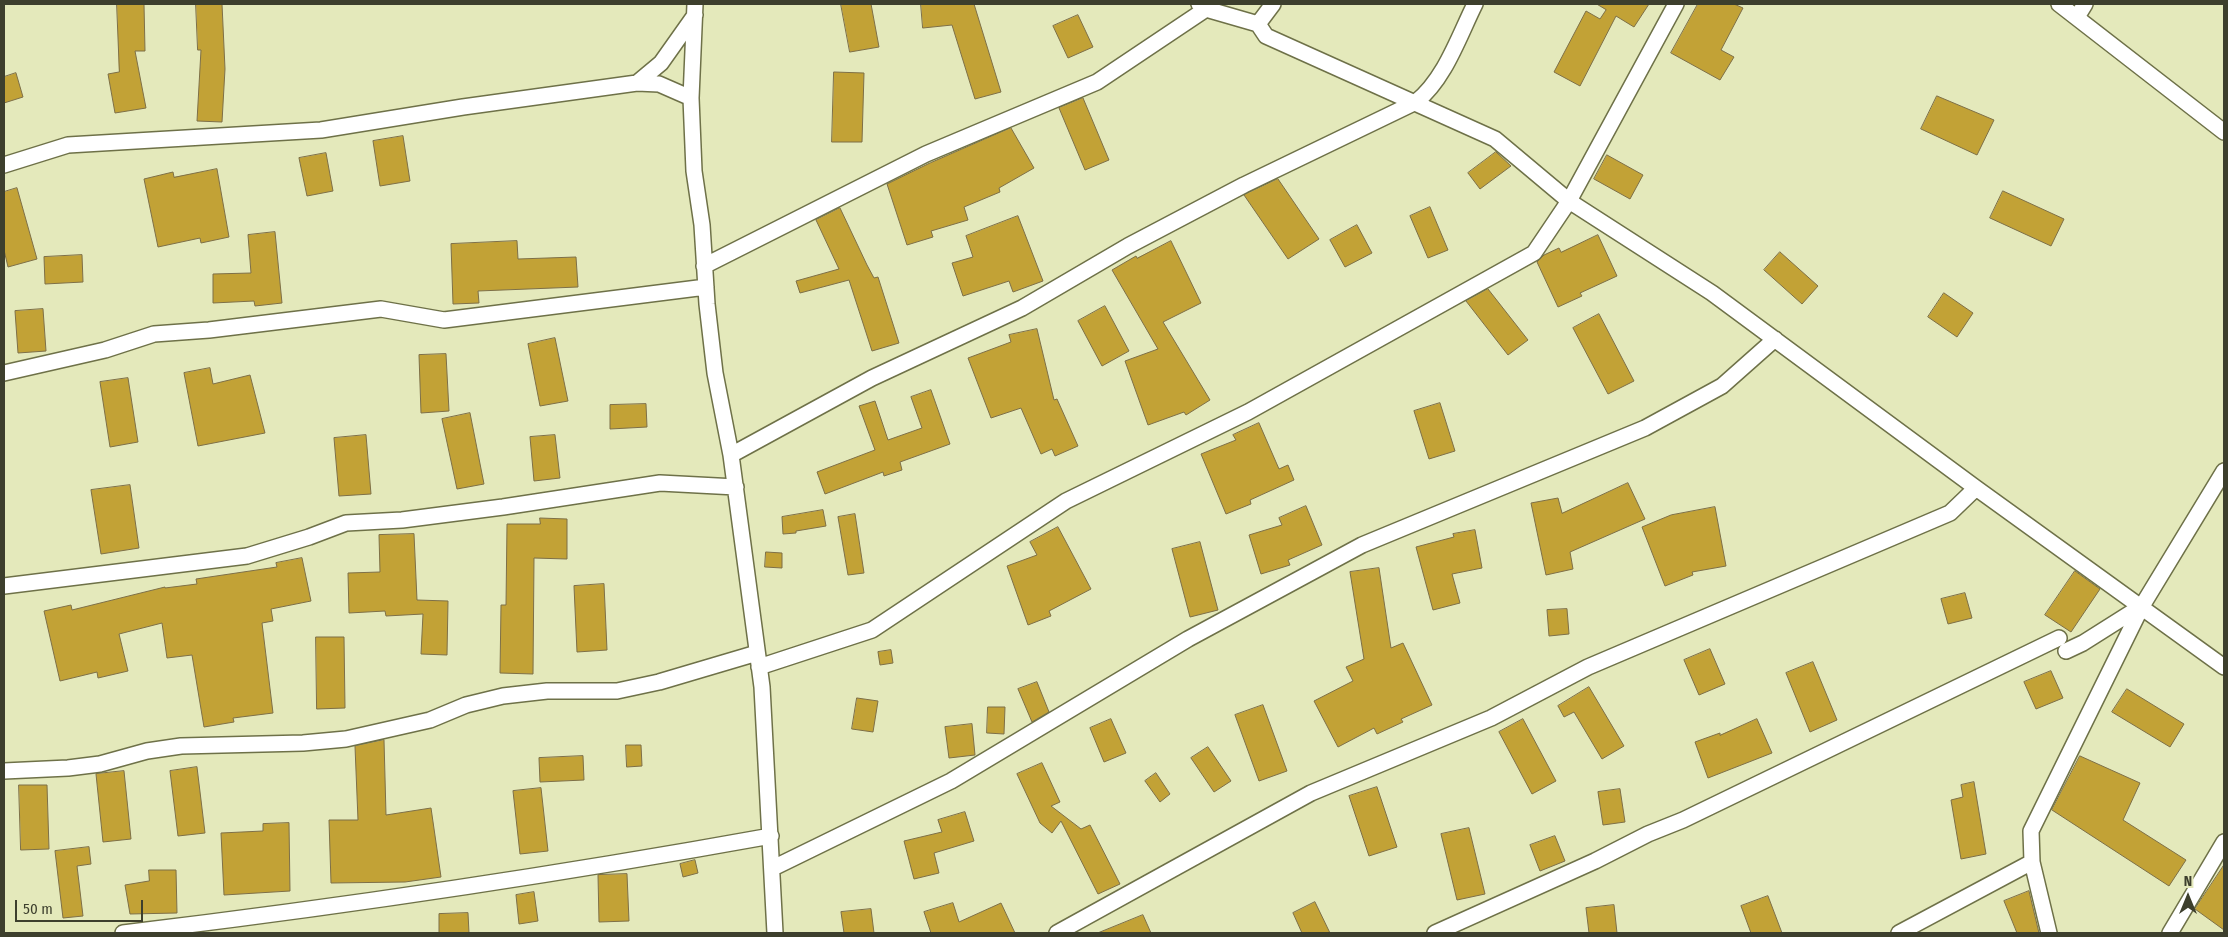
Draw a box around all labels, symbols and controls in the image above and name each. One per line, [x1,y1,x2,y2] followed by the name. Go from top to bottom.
[2163,872,2213,922] north arrow
[2184,873,2192,890] text: N
[18,890,145,922] scale bar
[23,900,53,918] text: 50 m

